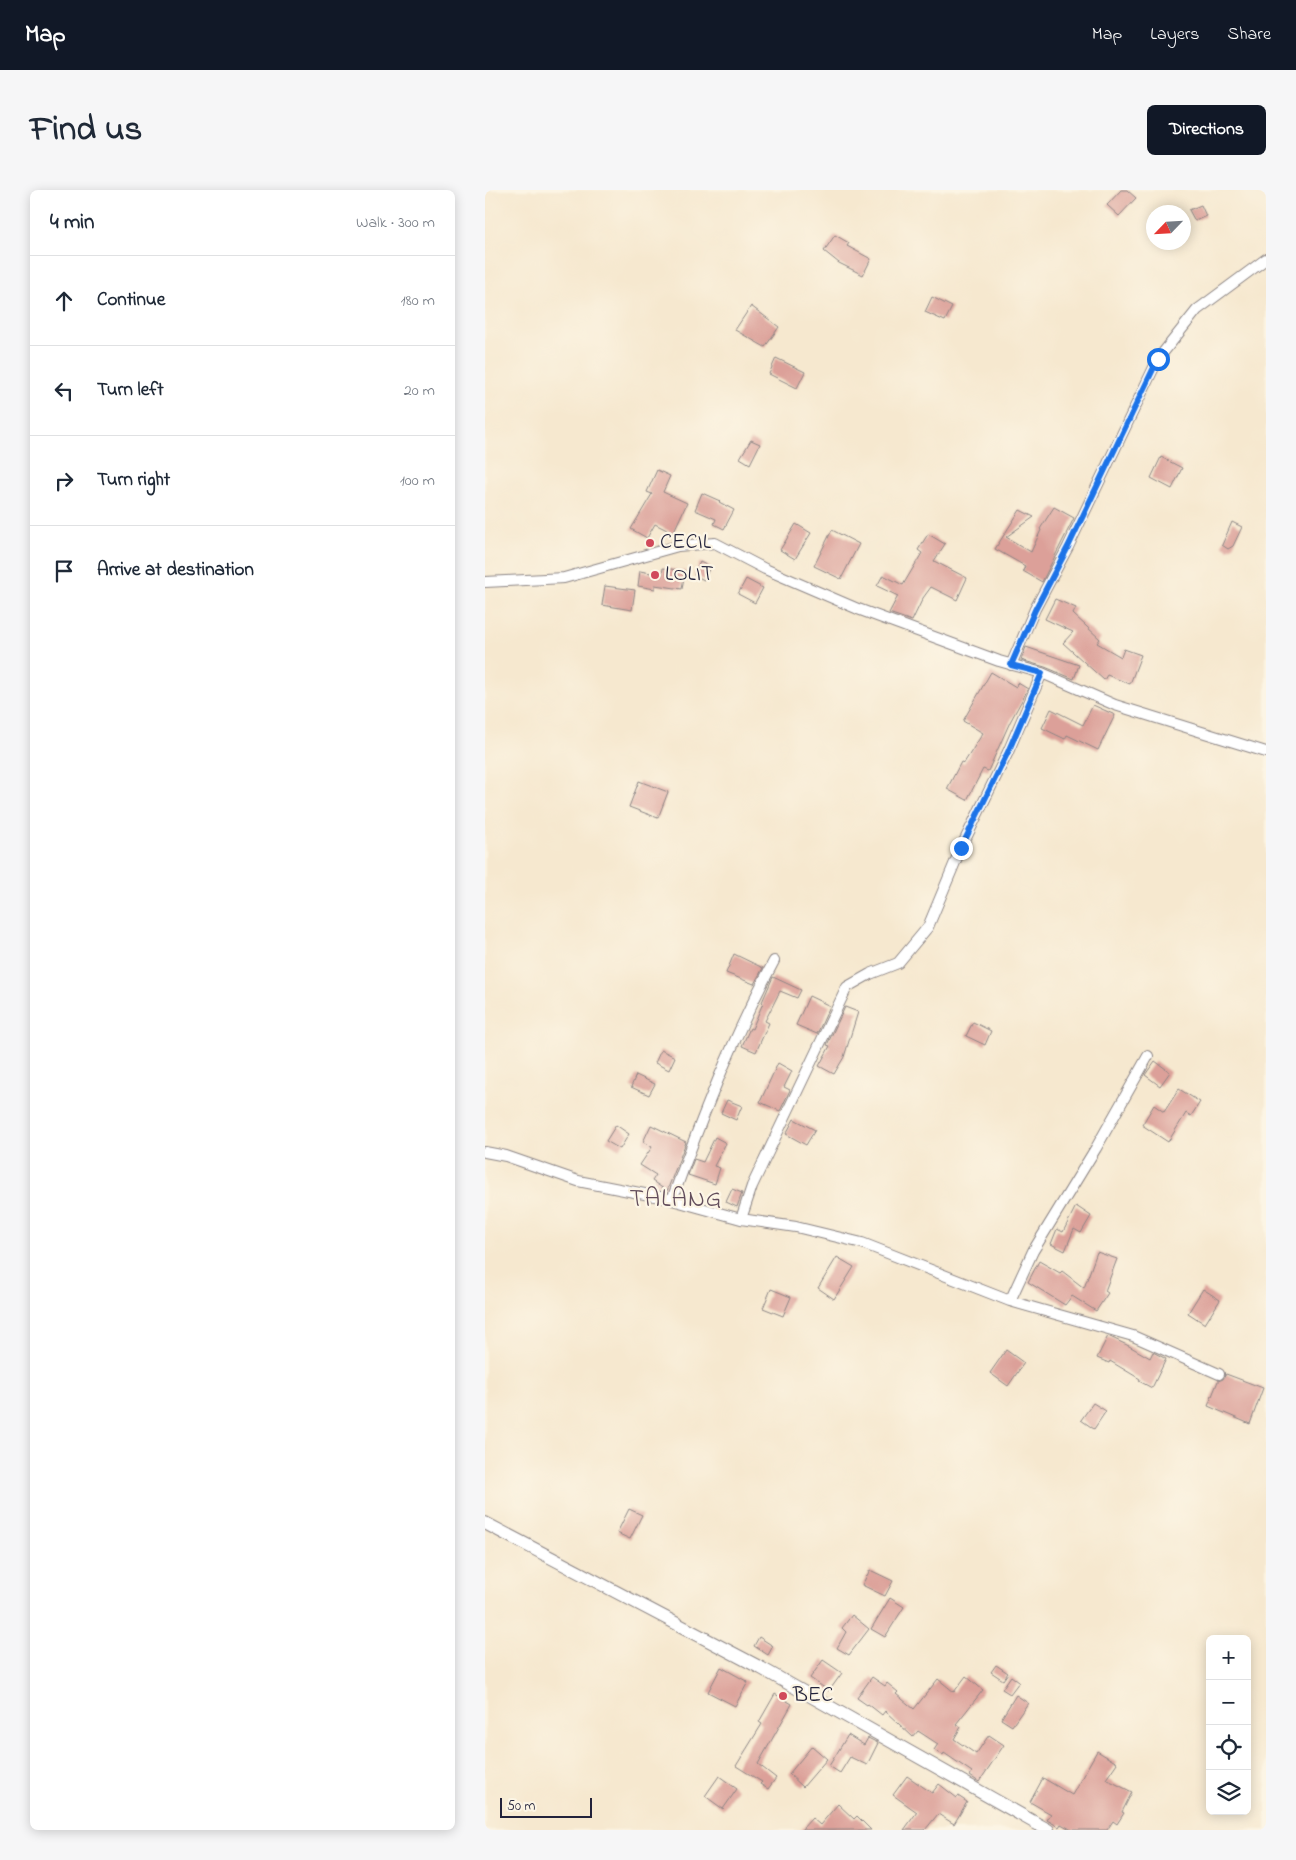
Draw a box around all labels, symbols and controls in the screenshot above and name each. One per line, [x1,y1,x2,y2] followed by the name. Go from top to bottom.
[25,18,66,53] text: Map
[1092,22,1122,48] text: Map
[1150,22,1200,48] text: Layers
[1228,22,1271,48] text: Share
[30,105,142,156] text: Find us
[1147,105,1266,155] button: Directions
[1146,205,1191,250] north arrow
[50,208,94,238] text: 4 min
[356,211,435,235] text: Walk · 300 m
[50,287,78,315] icon: ahead
[97,287,165,314] text: Continue
[401,289,435,313] text: 180 m
[1147,348,1170,371] route start
[50,377,78,405] icon: left
[97,377,164,404] text: Turn left
[404,379,435,403] text: 20 m
[50,467,78,495] icon: right
[97,467,170,494] text: Turn right
[400,469,435,493] text: 100 m
[660,527,712,559] place label: CECIL
[644,537,656,549] marker: CECIL
[50,557,78,585] icon: arrive
[97,557,254,584] text: Arrive at destination
[665,559,714,591] place label: LOLIT
[649,569,661,581] marker: LOLIT
[950,837,973,860] route end
[630,1182,722,1218] district label: TALANG
[1206,1635,1251,1815] map controls
[1206,1635,1251,1680] button: +
[792,1680,833,1712] place label: BEC
[1206,1680,1251,1725] button: −
[777,1690,789,1702] marker: BEC
[1206,1725,1251,1770] button: locate
[1206,1770,1251,1815] button: layers
[500,1795,593,1818] scale bar
[507,1796,535,1817] text: 50 m

